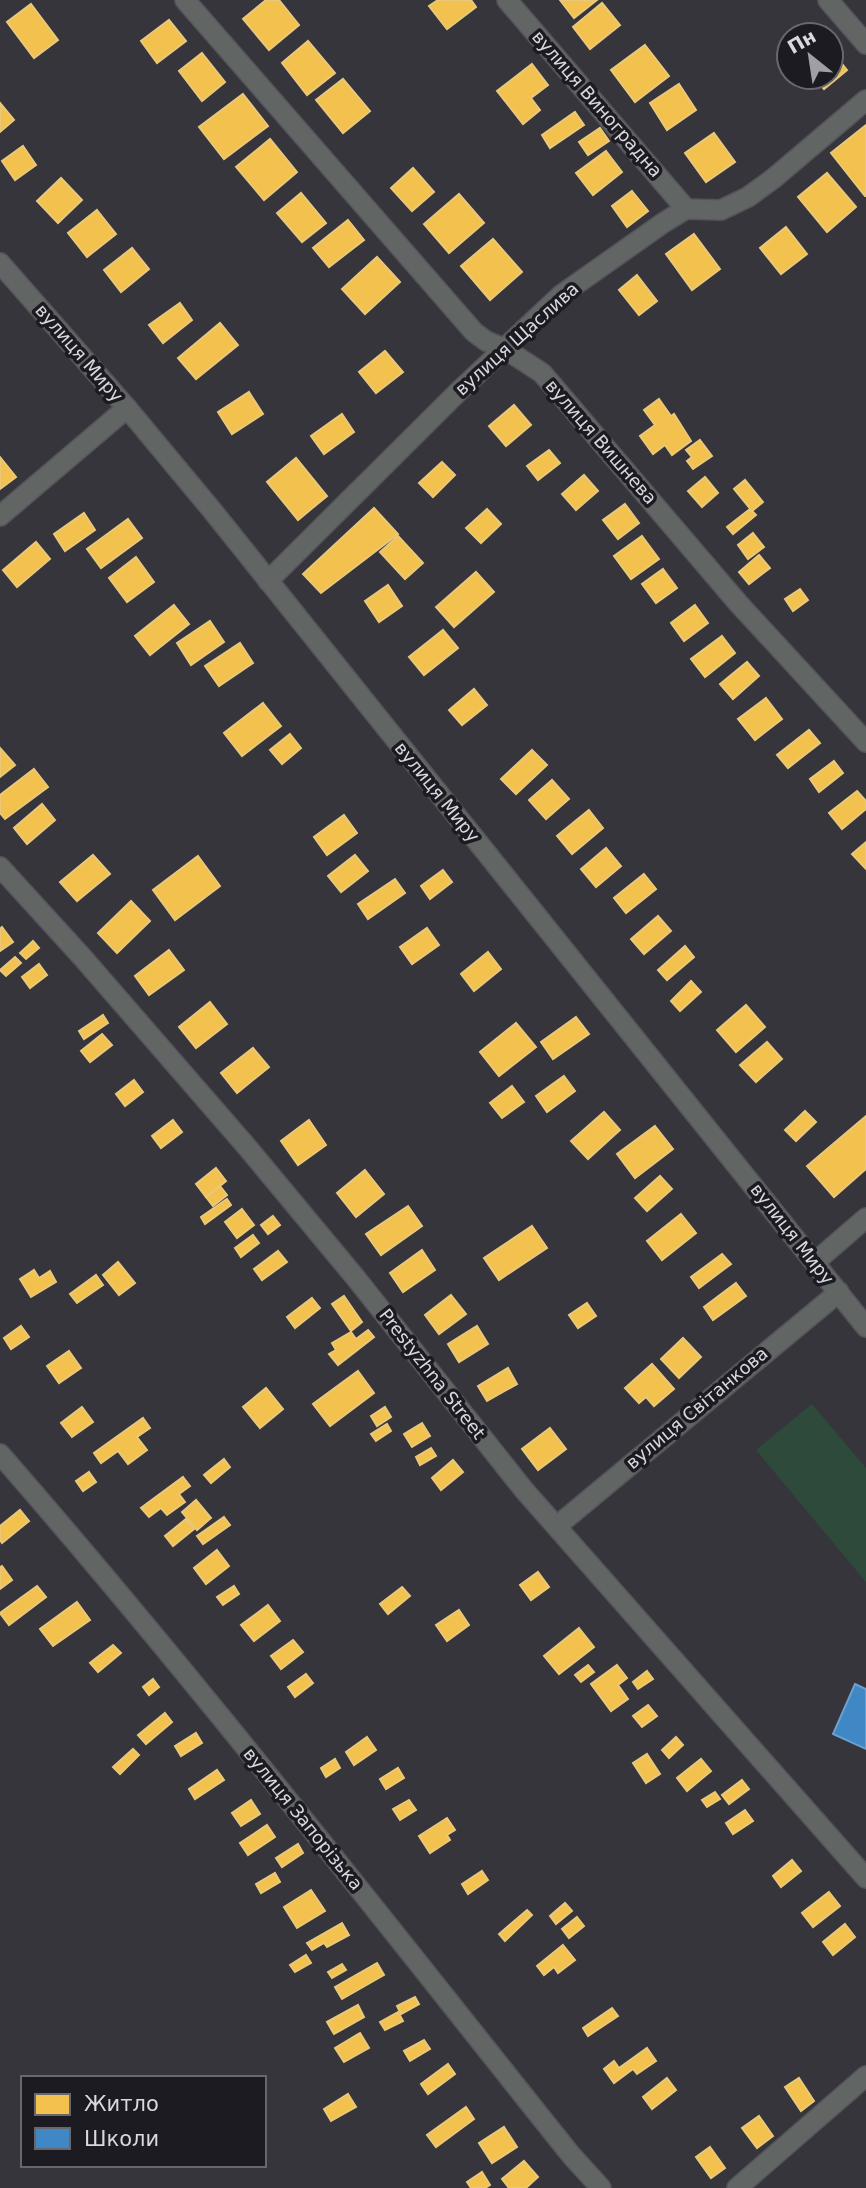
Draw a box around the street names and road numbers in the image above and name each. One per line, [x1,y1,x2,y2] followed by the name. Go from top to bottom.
[528,26,667,181] street label: вулиця Виноградна
[451,278,583,400] street label: вулиця Щаслива
[31,300,128,406] street label: вулиця Миру
[542,375,661,508] street label: вулиця Вишнева
[391,737,484,846] street label: вулиця Миру
[746,1179,839,1289] street label: вулиця Миру
[375,1304,490,1443] street label: Prestyzhna Street
[622,1342,772,1473] street label: вулиця Світанкова
[239,1743,367,1894] street label: вулиця Запорізька

